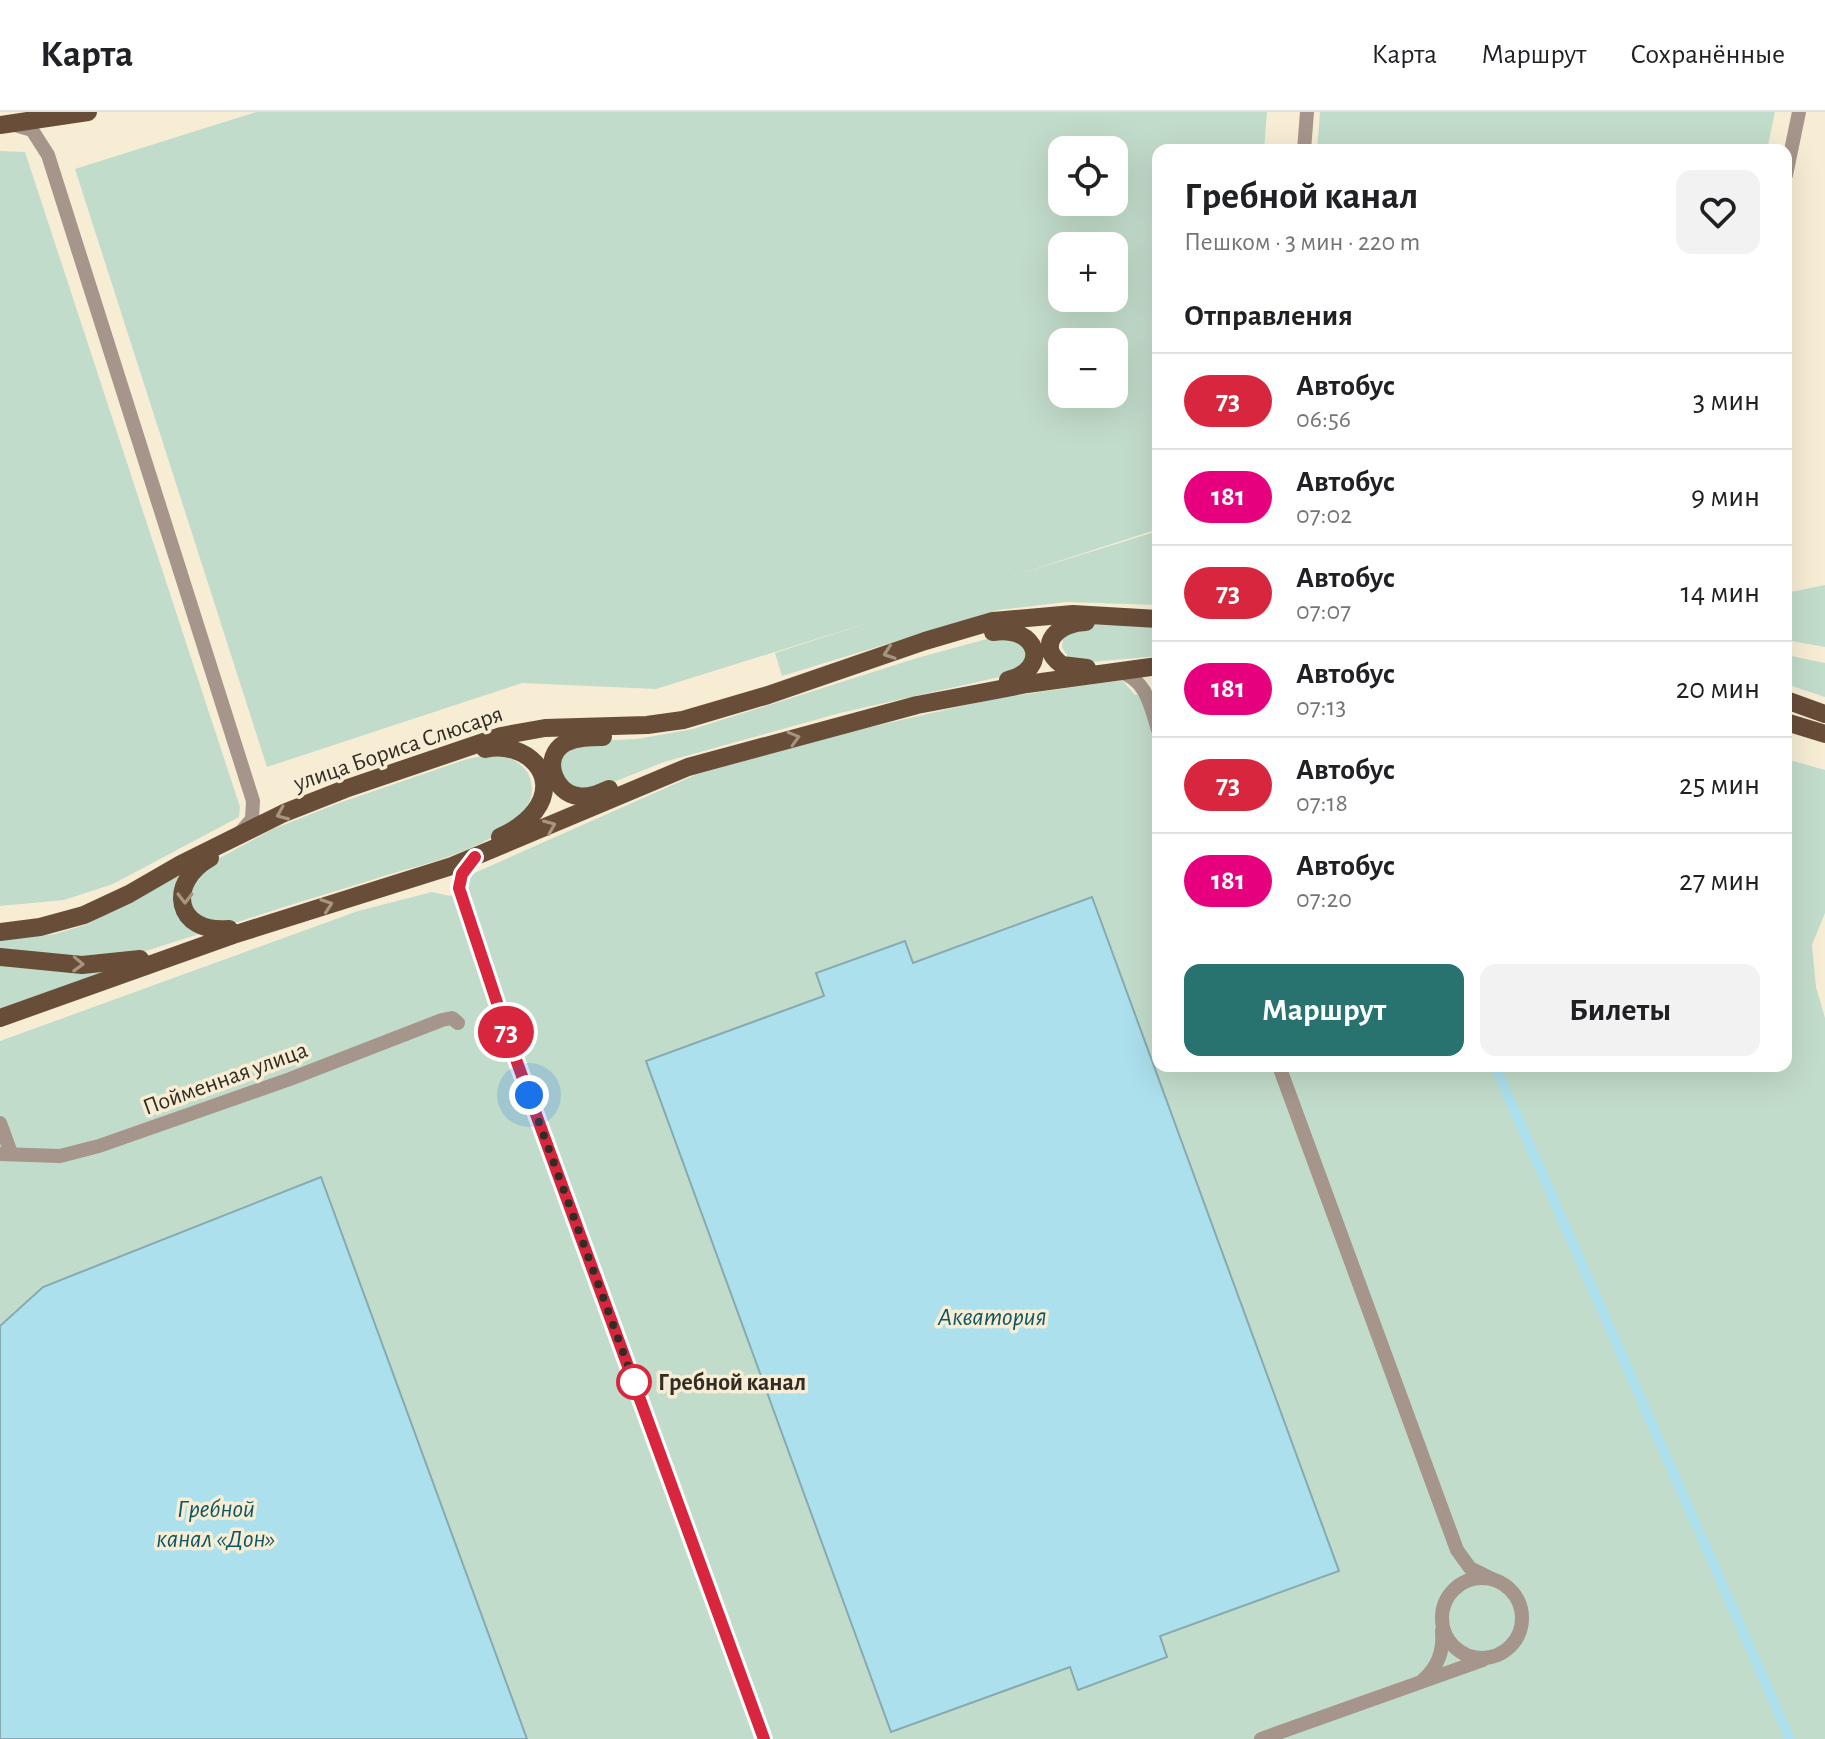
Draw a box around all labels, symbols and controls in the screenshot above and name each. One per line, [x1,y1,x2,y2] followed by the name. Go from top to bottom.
[40,36,133,74] text: Карта
[1371,41,1437,69] text: Карта
[1481,41,1586,69] text: Маршрут
[1630,41,1785,69] text: Сохранённые
[1048,136,1128,408] map controls
[1048,136,1128,216] button: locate
[1676,170,1760,254] button: heart
[1184,178,1418,216] text: Гребной канал
[1184,229,1420,255] text: Пешком · 3 мин · 220 m
[1048,232,1128,312] button: +
[1184,301,1353,331] text: Отправления
[1048,328,1128,408] button: −
[1296,371,1395,401] text: Автобус
[1693,386,1760,416] text: 3 мин
[1216,387,1240,415] text: 73
[1296,406,1351,432] text: 06:56
[1296,467,1395,497] text: Автобус
[1691,482,1760,512] text: 9 мин
[1211,483,1245,511] text: 181
[1296,502,1352,528] text: 07:02
[1296,563,1395,593] text: Автобус
[1680,578,1760,608] text: 14 мин
[1216,579,1240,607] text: 73
[1296,598,1351,624] text: 07:07
[883,643,897,659] one-way arrow
[1296,659,1395,689] text: Автобус
[1676,674,1760,704] text: 20 мин
[1211,675,1245,703] text: 181
[1296,694,1346,720] text: 07:13
[290,702,506,796] street label: улица Бориса Слюсаря
[786,731,800,748] one-way arrow
[1296,755,1395,785] text: Автобус
[1679,770,1760,800] text: 25 мин
[1216,771,1240,799] text: 73
[1296,790,1348,816] text: 07:18
[276,805,290,821] one-way arrow
[542,819,556,835] one-way arrow
[1296,851,1395,881] text: Автобус
[1679,866,1760,896] text: 27 мин
[1211,867,1245,895] text: 181
[1296,886,1352,912] text: 07:20
[176,892,194,904] one-way arrow
[319,899,333,915] one-way arrow
[72,955,85,972] one-way arrow
[1184,964,1464,1056] button: Маршрут
[1480,964,1760,1056] button: Билеты
[470,1006,542,1058] line badge: 73
[494,1018,518,1046] text: 73
[140,1038,311,1120] street label: Пойменная улица
[509,1075,549,1115] your location
[936,1304,1047,1330] water label: Акватория
[617,1365,651,1399] marker: Гребной канал
[658,1371,806,1395] place label: Гребной канал
[156,1496,276,1552] water label: Гребной канал «Дон»

